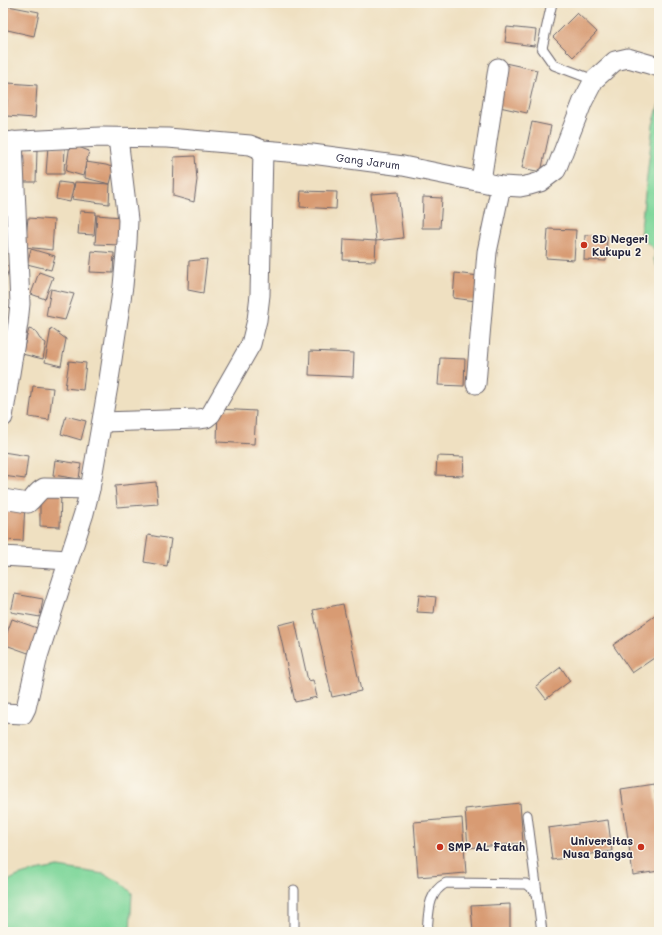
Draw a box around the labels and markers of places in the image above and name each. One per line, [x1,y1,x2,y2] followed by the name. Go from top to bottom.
[592,231,648,259] place label: SD Negeri Kukupu 2
[579,240,589,250] marker: SD Negeri Kukupu 2
[563,833,633,861] place label: Universitas Nusa Bangsa
[448,839,525,854] place label: SMP AL Fatah
[435,842,445,852] marker: SMP AL Fatah
[636,842,646,852] marker: Universitas Nusa Bangsa

